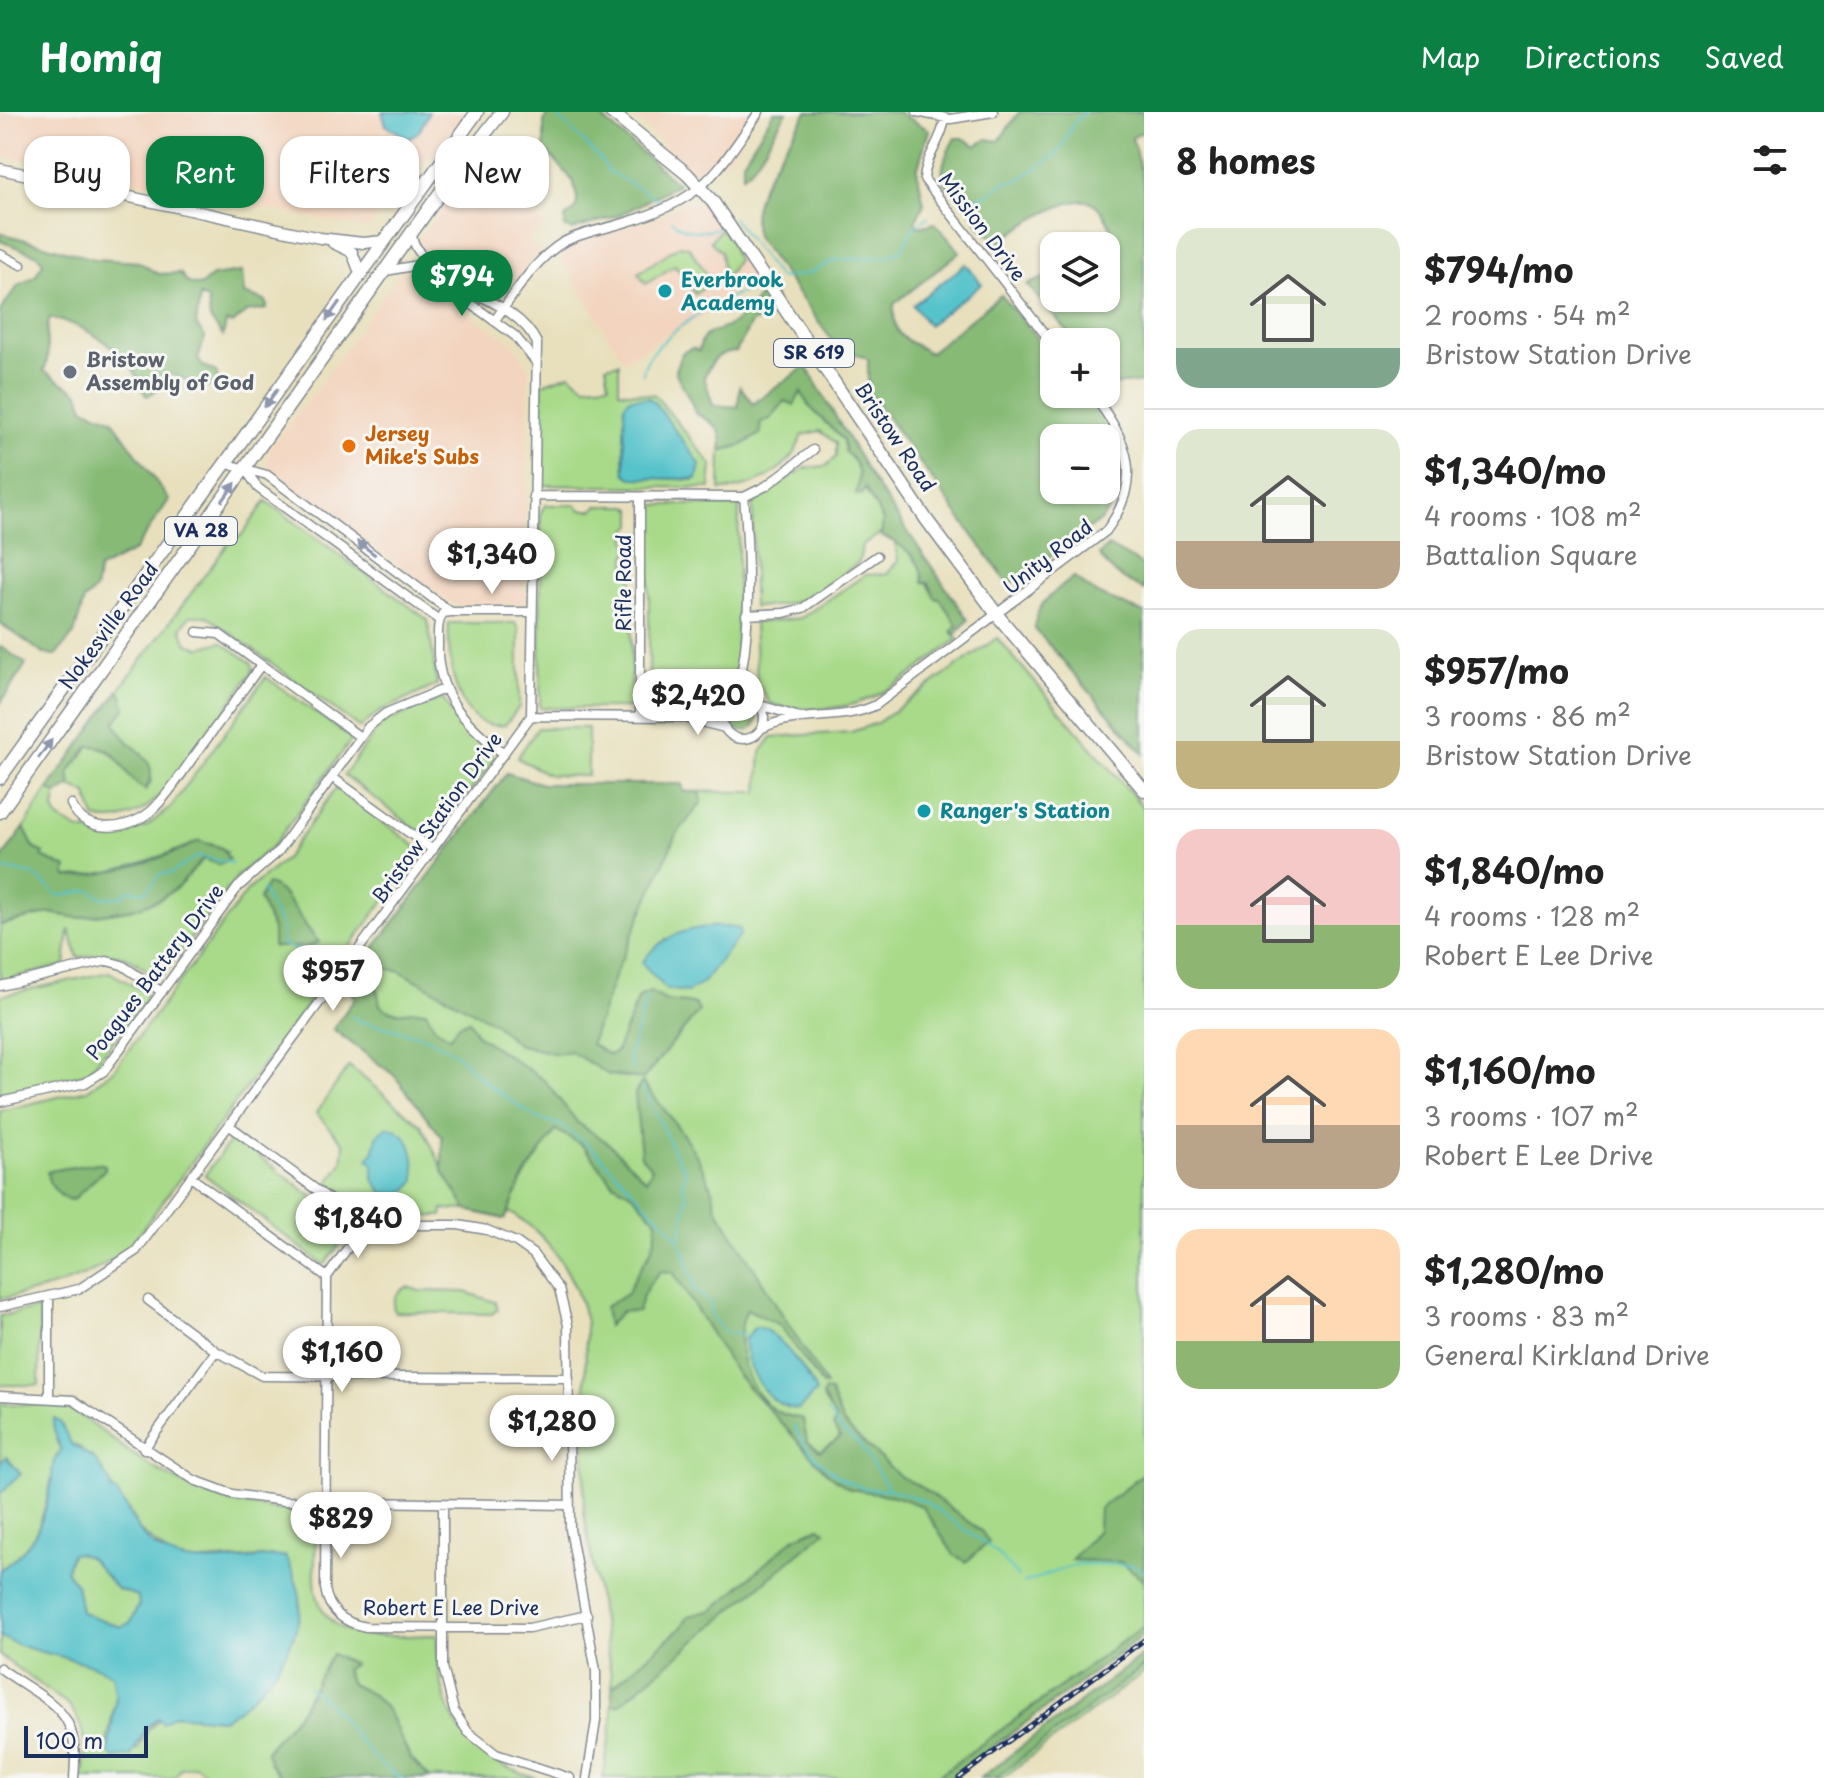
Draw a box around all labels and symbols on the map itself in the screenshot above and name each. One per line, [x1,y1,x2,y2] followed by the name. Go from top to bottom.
[932,166,1034,287] street label: Mission Drive
[415,250,509,318] pin: $794
[680,264,783,317] place label: Everbrook Academy
[656,282,674,300] marker: Everbrook Academy
[326,301,341,322] one-way arrow
[774,339,854,367] road number: SR 619
[85,344,254,397] place label: Bristow Assembly of God
[61,363,79,381] marker: Bristow Assembly of God
[848,375,944,498] street label: Bristow Road
[263,387,279,409] one-way arrow
[365,418,479,471] place label: Jersey Mike's Subs
[340,437,358,455] marker: Jersey Mike's Subs
[221,481,236,502] one-way arrow
[996,511,1099,601] street label: Unity Road
[165,517,237,545] road number: VA 28
[427,528,557,596] pin: $1,340
[608,534,638,632] street label: Rifle Road
[356,541,376,557] one-way arrow
[51,555,165,696] street label: Nokesville Road
[633,669,763,737] pin: $2,420
[364,725,509,910] street label: Bristow Station Drive
[37,738,53,759] one-way arrow
[940,795,1110,825] place label: Ranger's Station
[915,802,933,820] marker: Ranger's Station
[78,877,230,1066] street label: Poagues Battery Drive
[286,945,380,1013] pin: $957
[293,1192,423,1260] pin: $1,840
[277,1326,407,1394] pin: $1,160
[487,1395,617,1463] pin: $1,280
[294,1492,388,1560] pin: $829
[363,1592,539,1622] street label: Robert E Lee Drive
[24,1722,148,1758] scale bar

